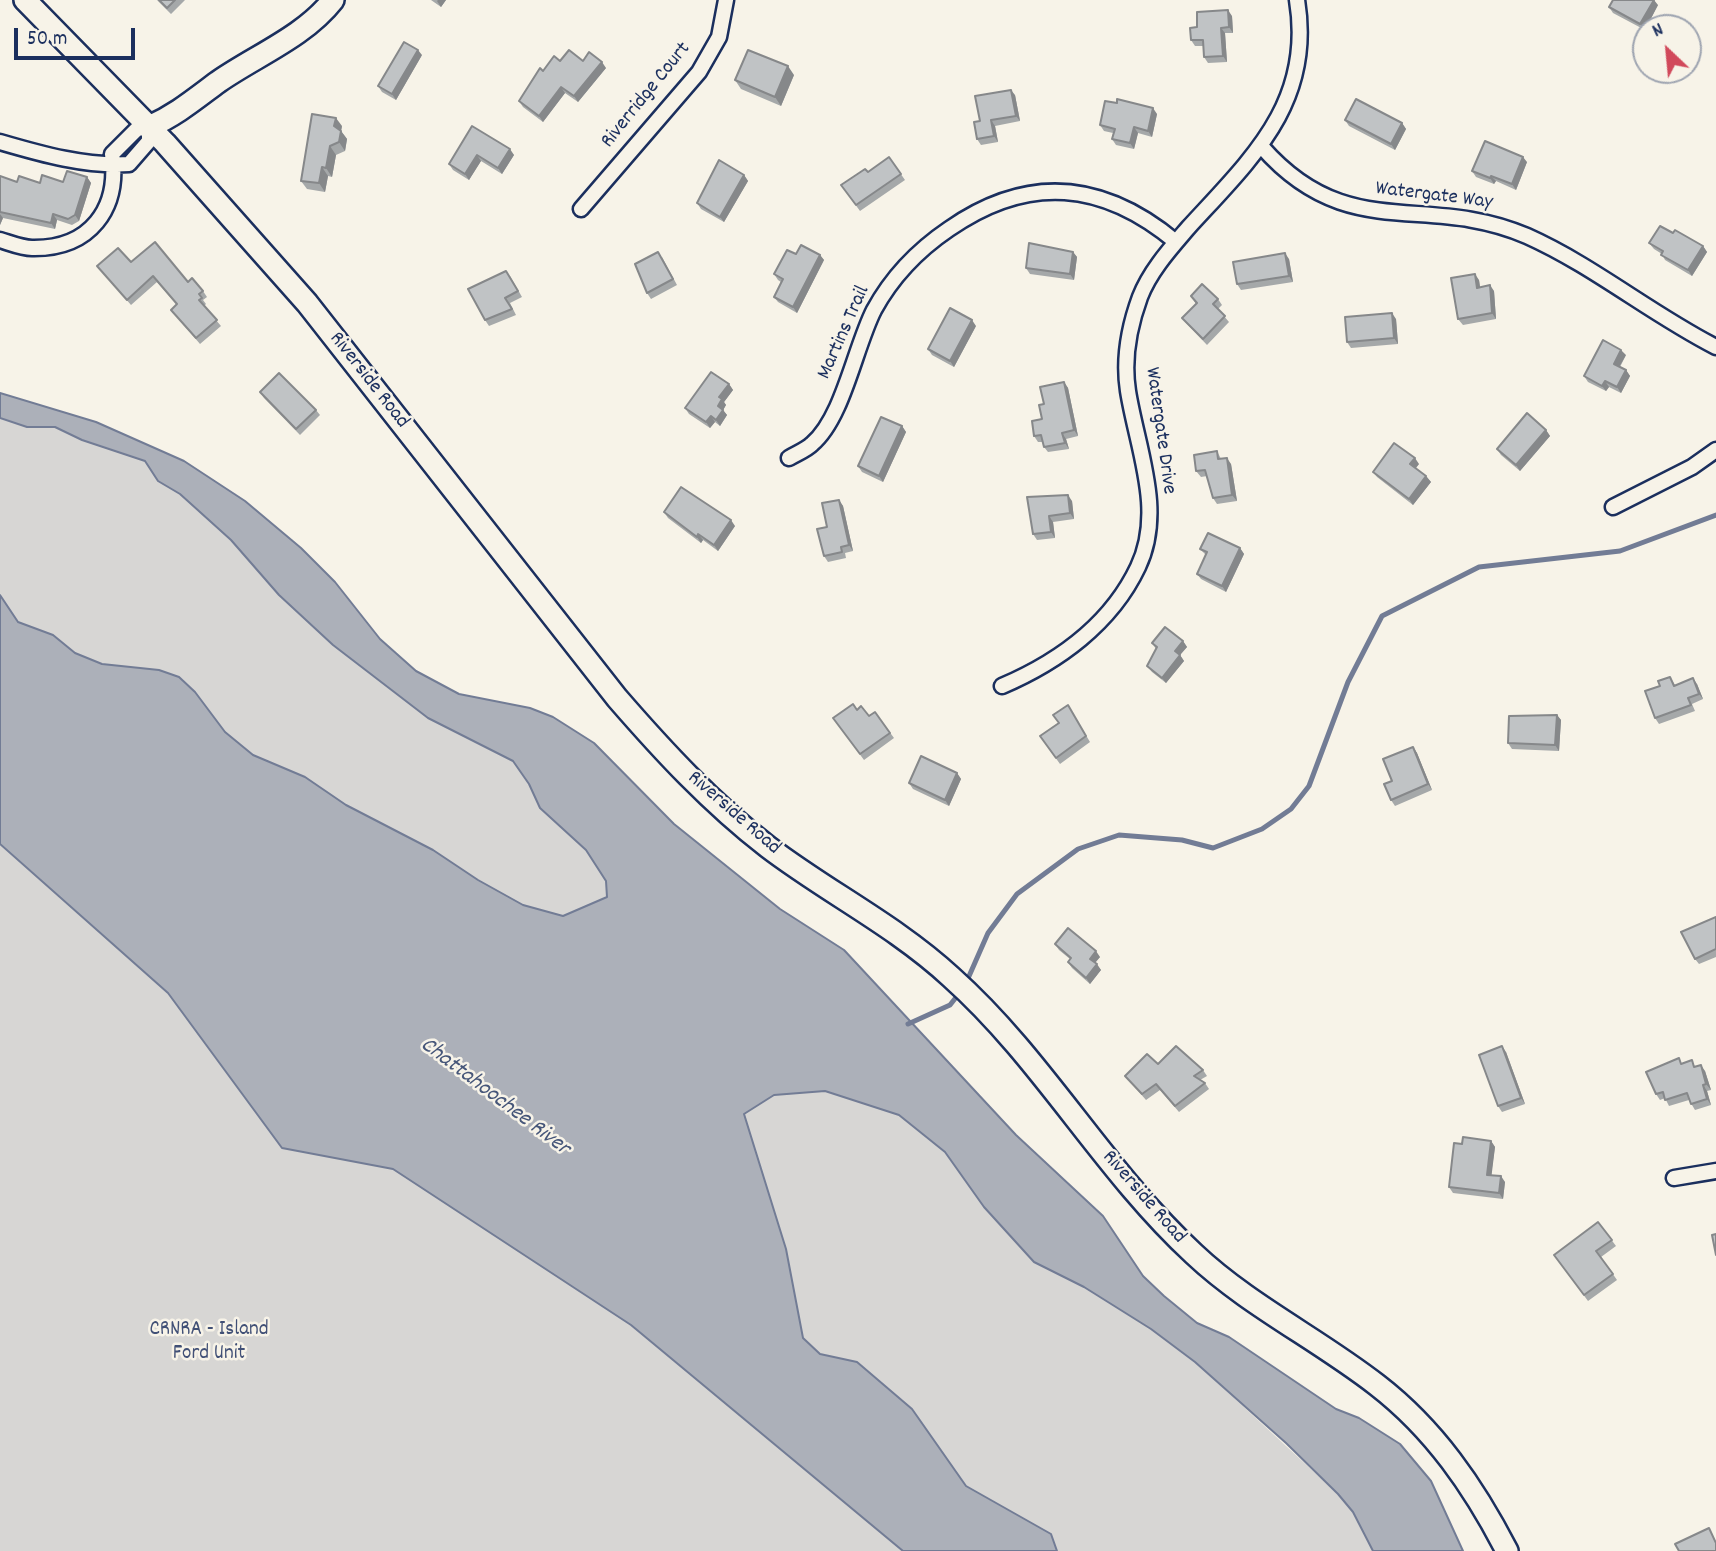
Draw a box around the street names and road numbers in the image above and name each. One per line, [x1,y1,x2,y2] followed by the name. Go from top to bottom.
[597,38,697,154] street label: Riverridge Court
[1374,177,1494,217] street label: Watergate Way
[813,282,877,384] street label: Martins Trail
[322,328,414,434] street label: Riverside Road
[1138,366,1180,496] street label: Watergate Drive
[681,767,785,861] street label: Riverside Road
[1096,1146,1190,1250] street label: Riverside Road

